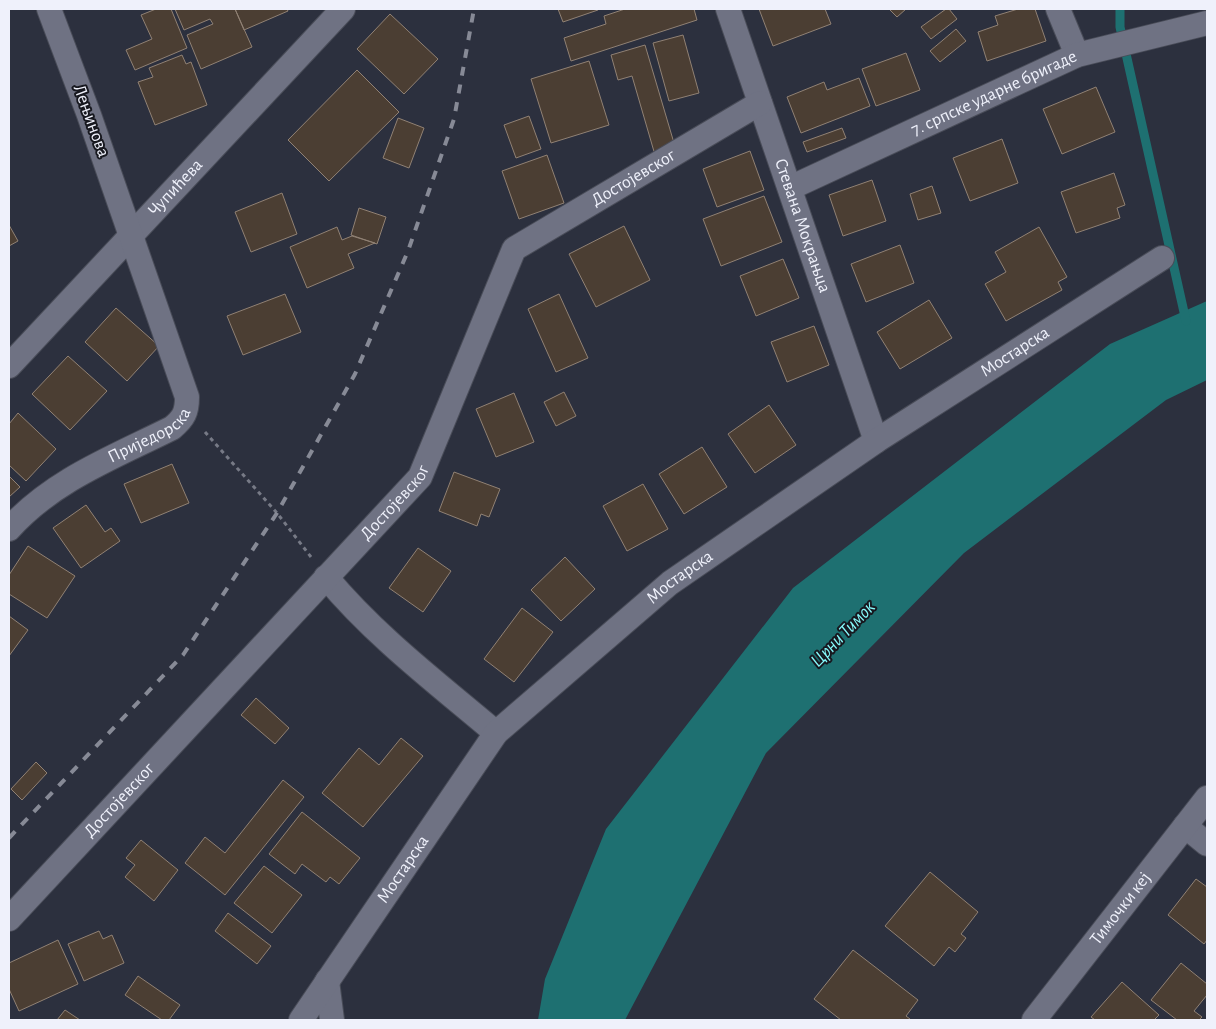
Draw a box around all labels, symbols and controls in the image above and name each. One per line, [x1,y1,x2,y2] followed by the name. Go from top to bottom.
[909,47,1080,139] street label: 7. српске ударне бригаде
[70,82,112,160] street label: Лењинова
[588,146,679,210] street label: Достојевског
[145,156,206,220] street label: Чупићева
[771,156,834,295] street label: Стевана Мокрањца
[978,324,1053,380] street label: Мостарска
[105,406,194,467] street label: Приједорска
[357,462,433,544] street label: Достојевског
[643,547,716,608] street label: Мостарска
[807,597,879,671] water label: Црни Тимок
[81,759,159,841] street label: Достојевског
[374,832,433,907] street label: Мостарска
[1087,869,1154,948] street label: Тимочки кеј

